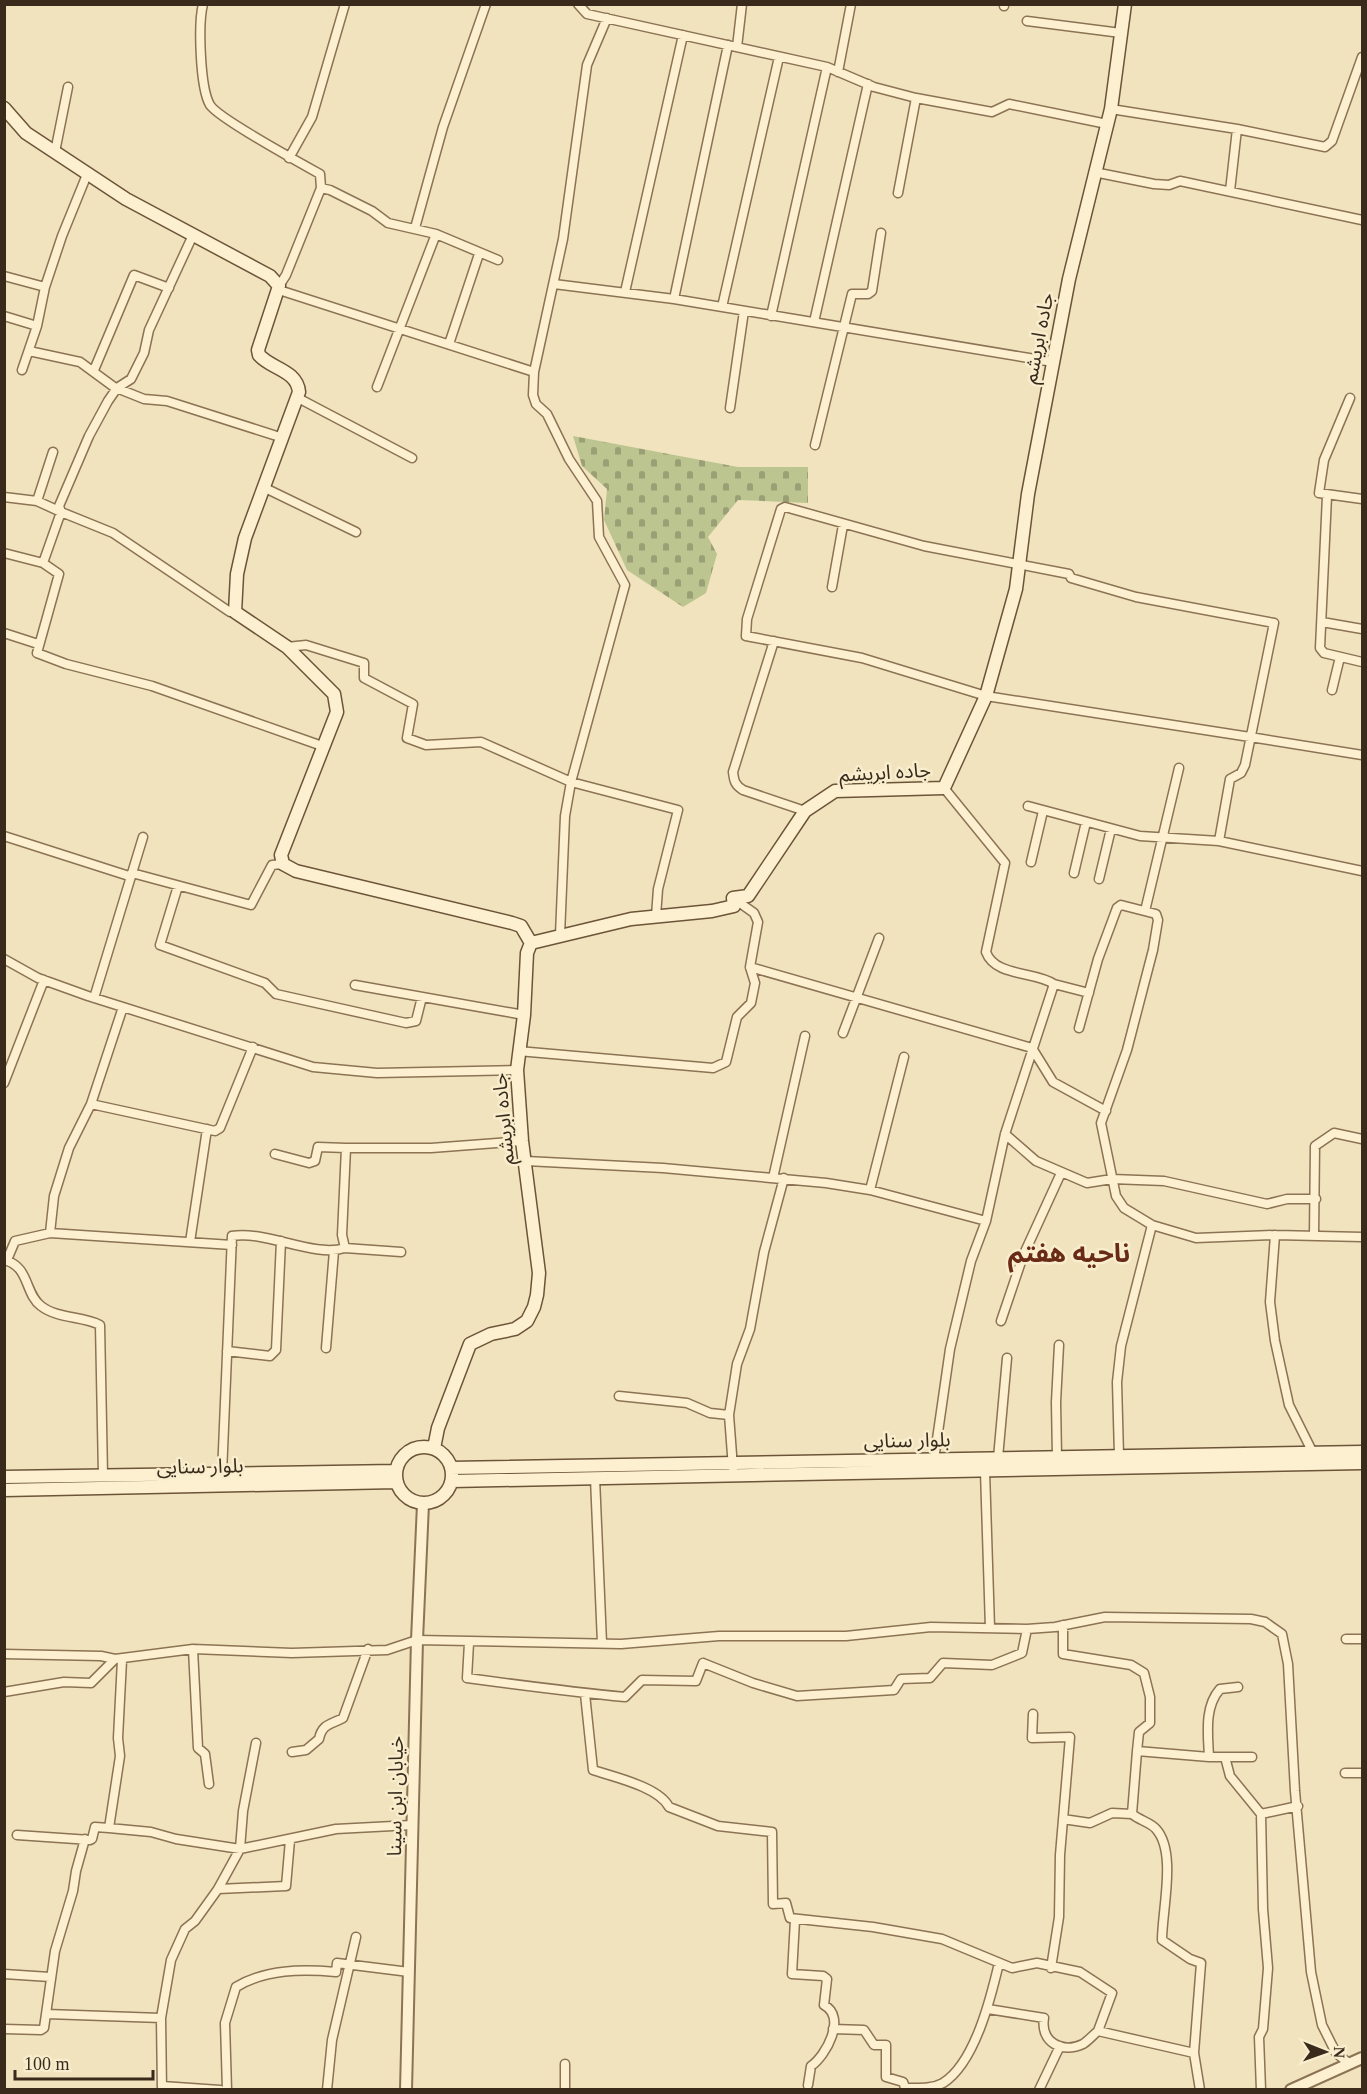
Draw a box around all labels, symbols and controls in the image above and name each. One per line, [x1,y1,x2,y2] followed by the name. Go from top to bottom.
[1018,291,1061,386] street label: جاده ابریشم
[839,759,932,789] street label: جاده ابریشم
[488,1072,522,1166] street label: جاده ابریشم
[1008,1239,1130,1273] district label: ناحیه هفتم
[863,1428,951,1453] street label: بلوار سنایی
[156,1454,244,1479] street label: بلوار سنایی
[383,1736,408,1856] street label: خیابان ابن سینا
[1295,2022,1355,2082] north arrow
[15,2043,153,2081] scale bar
[1331,2046,1348,2059] text: N
[24,2054,70,2074] text: 100 m

